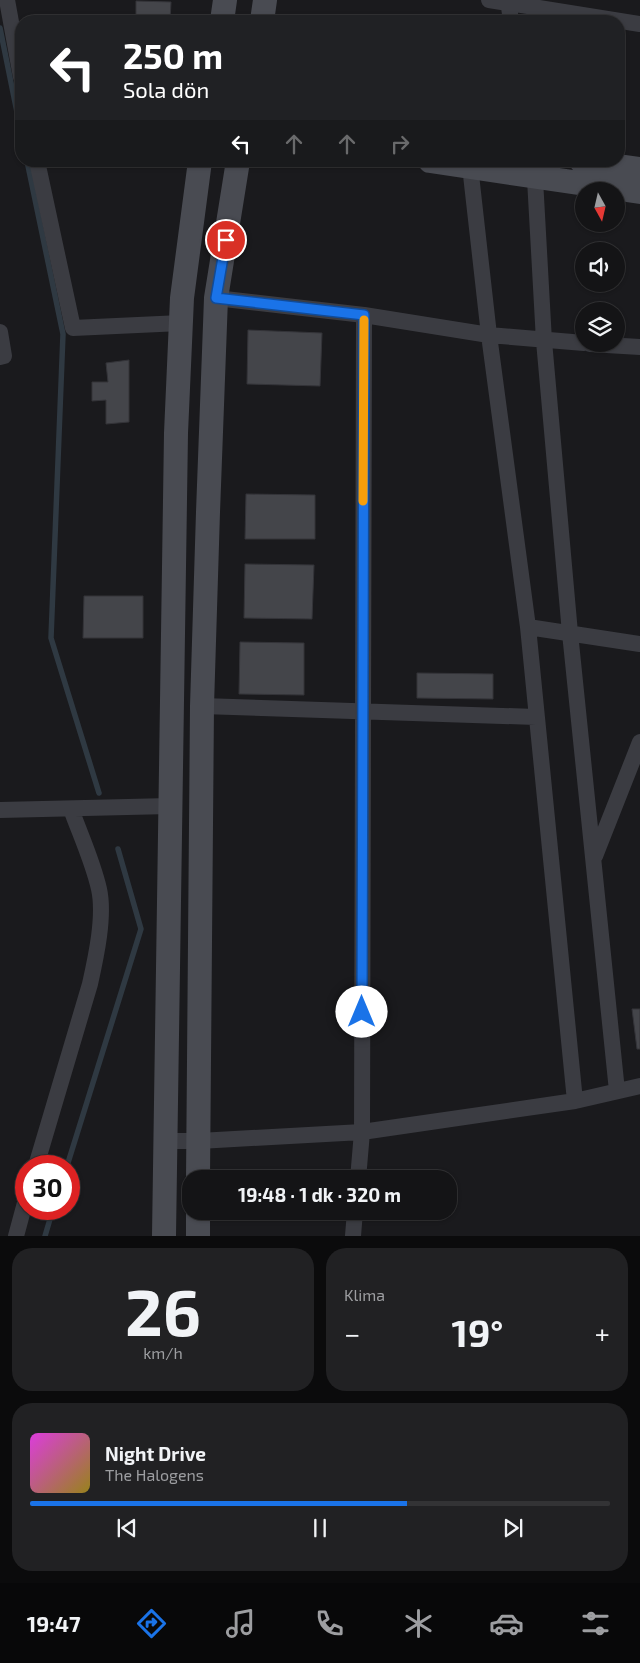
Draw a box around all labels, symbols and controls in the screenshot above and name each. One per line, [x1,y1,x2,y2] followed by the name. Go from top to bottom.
[123,34,223,76] text: 250 m
[40,35,105,100] icon: left
[123,76,209,102] text: Sola dön
[227,130,255,158] icon: left
[280,130,308,158] icon: ahead
[333,130,361,158] icon: ahead
[386,130,414,158] icon: right
[575,182,625,232] north arrow
[575,182,625,352] map controls
[205,219,247,261] pin
[212,226,240,254] icon: arrive
[575,242,625,292] button: sound
[575,302,625,352] button: layers
[335,985,387,1037] position arrow
[15,1155,80,1220] speed limit sign: 30
[238,1183,401,1206] text: 19:48 · 1 dk · 320 m
[125,1271,201,1349] text: 26
[344,1285,385,1304] text: Klima
[452,1309,503,1355] text: 19°
[344,1316,360,1350] text: −
[595,1316,610,1350] text: +
[143,1343,183,1362] text: km/h
[105,1442,206,1465] text: Night Drive
[105,1465,204,1484] text: The Halogens
[113,1514,141,1542] icon: previous
[306,1514,334,1542] icon: pause
[499,1514,527,1542] icon: next
[134,1606,169,1641] icon: directions
[223,1606,258,1641] icon: music
[312,1606,347,1641] icon: phone
[401,1606,436,1641] icon: climate
[489,1606,524,1641] icon: car
[578,1606,613,1641] icon: filters
[27,1610,81,1636] text: 19:47

